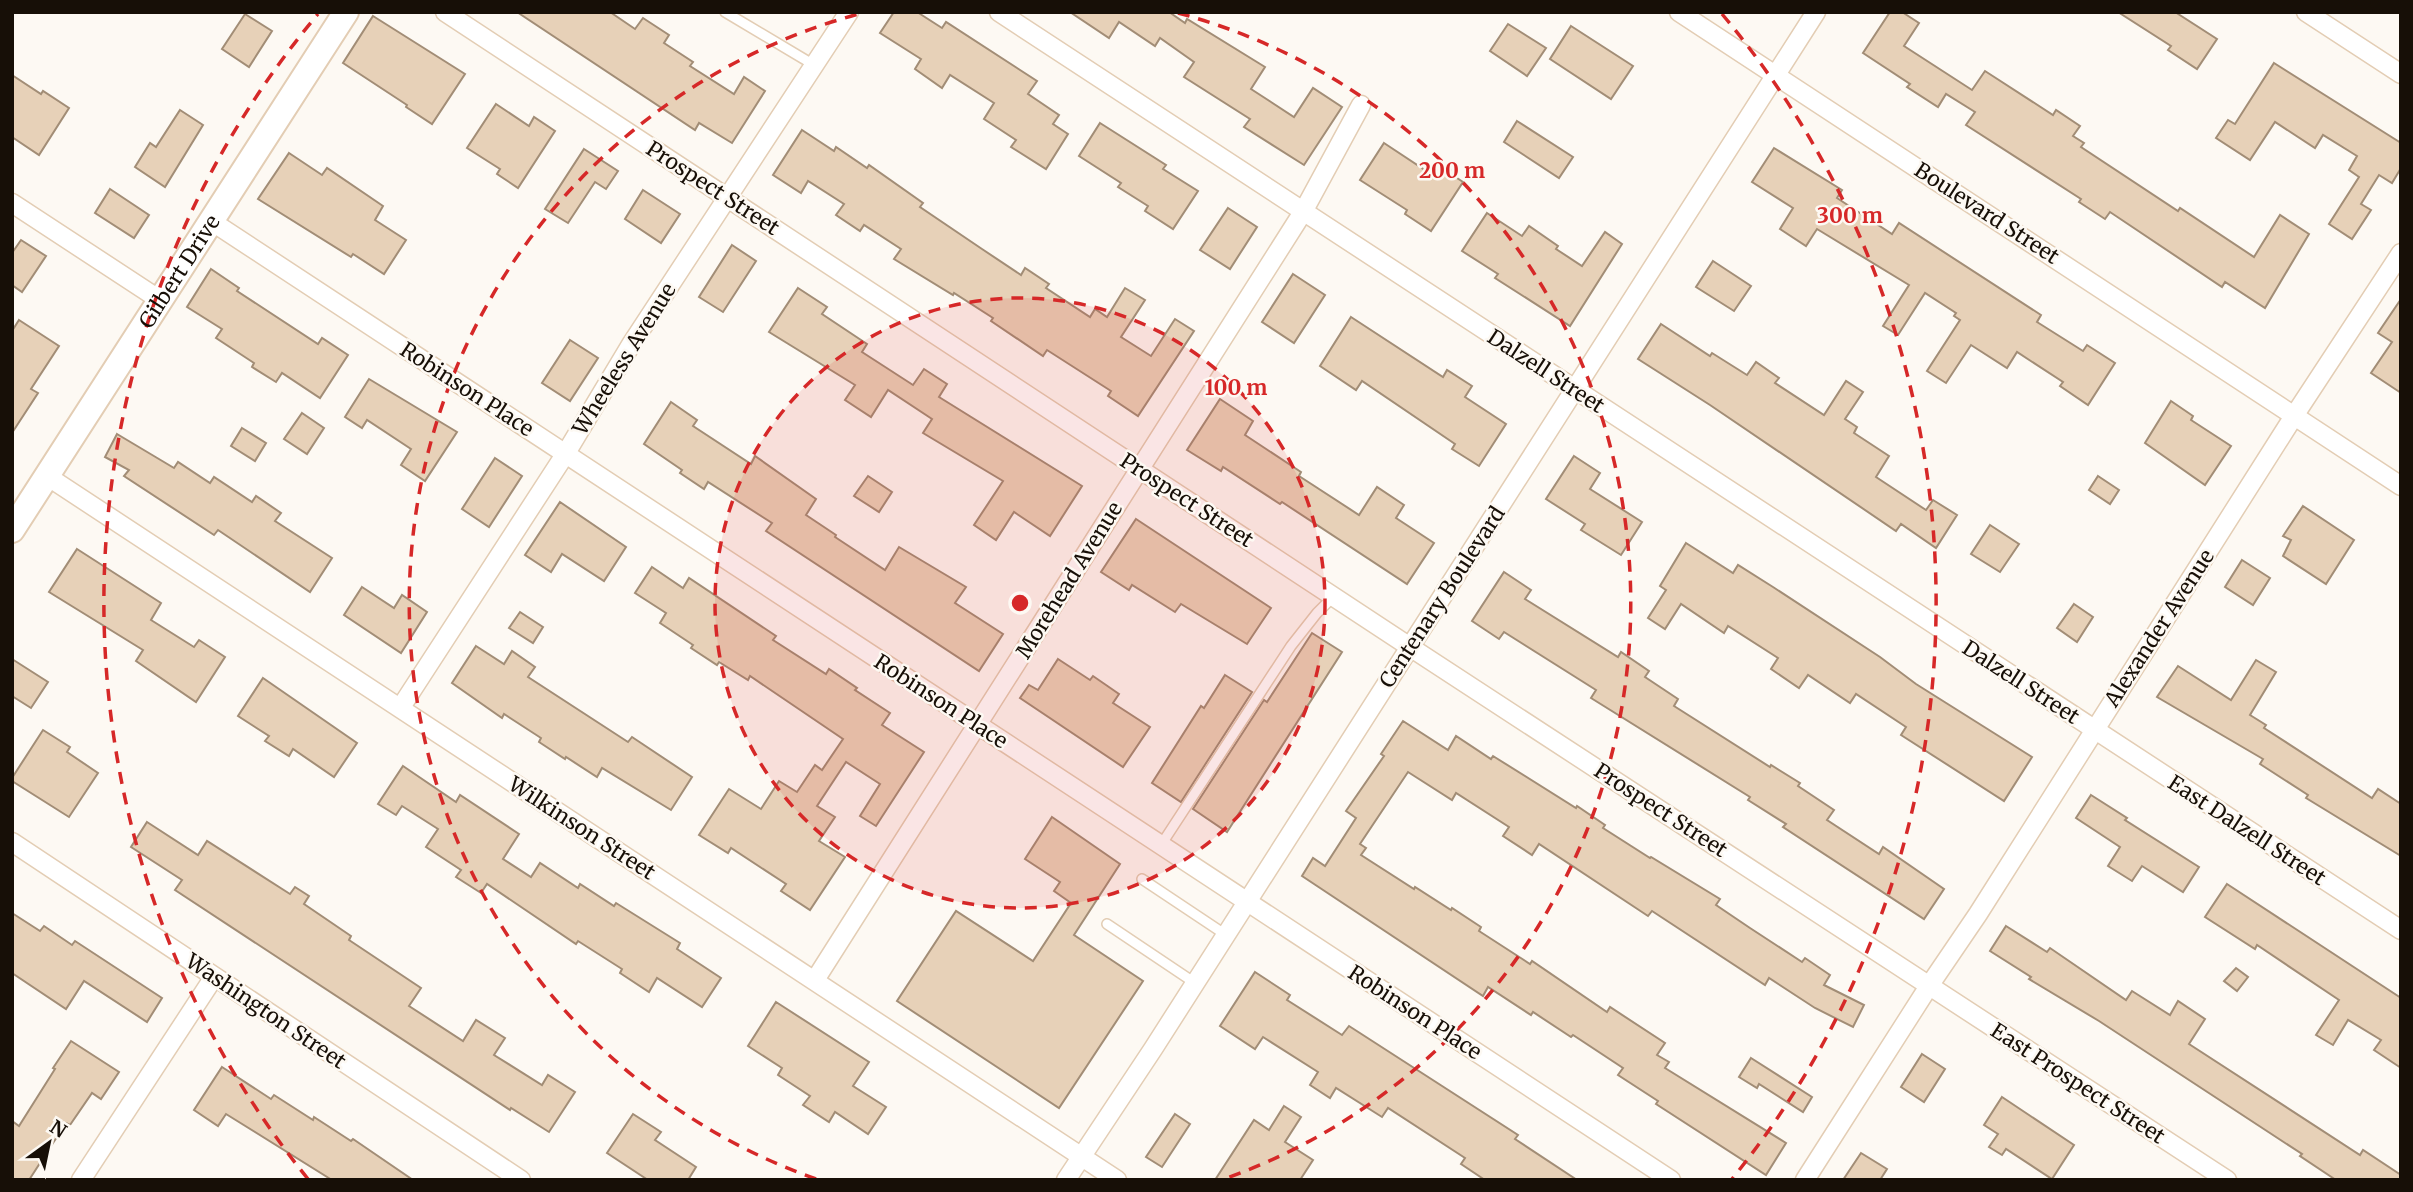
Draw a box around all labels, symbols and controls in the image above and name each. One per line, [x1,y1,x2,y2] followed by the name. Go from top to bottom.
[641,135,785,241] street label: Prospect Street
[1910,156,2064,270] street label: Boulevard Street
[1419,157,1485,184] text: 200 m
[1817,202,1883,229] text: 300 m
[132,209,225,333] street label: Gilbert Drive
[566,278,682,441] street label: Wheeless Avenue
[1482,323,1610,419] street label: Dalzell Street
[395,336,539,442] street label: Robinson Place
[1205,374,1267,401] text: 100 m
[1115,447,1259,553] street label: Prospect Street
[1010,497,1128,663] street label: Morehead Avenue
[1373,501,1511,693] street label: Centenary Boulevard
[2098,544,2220,713] street label: Alexander Avenue
[1008,591,1032,615] centre of rings
[1957,634,2085,730] street label: Dalzell Street
[869,648,1013,754] street label: Robinson Place
[1589,757,1733,863] street label: Prospect Street
[2163,769,2331,891] street label: East Dalzell Street
[503,770,661,886] street label: Wilkinson Street
[180,947,351,1075] street label: Washington Street
[1343,959,1487,1065] street label: Robinson Place
[1986,1017,2170,1149] street label: East Prospect Street
[14,1108,84,1178] north arrow
[45,1115,71,1143] text: N

